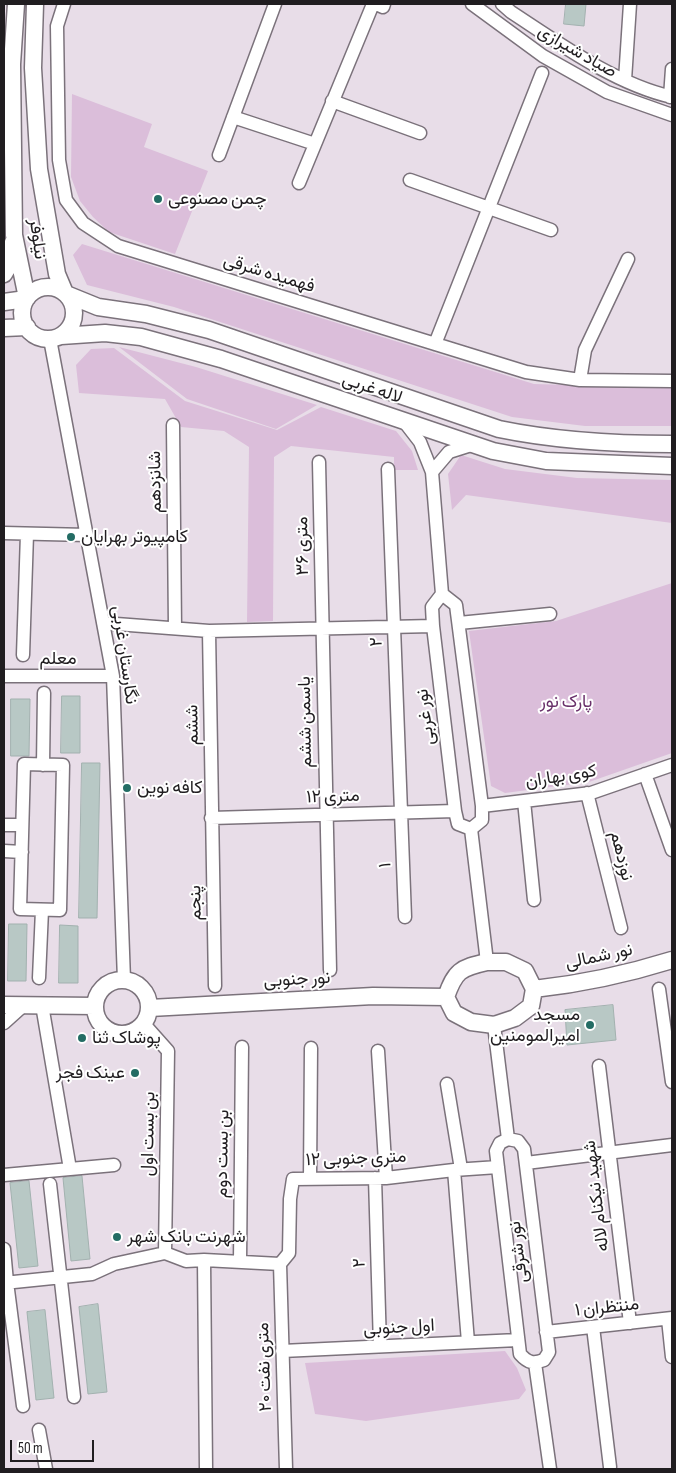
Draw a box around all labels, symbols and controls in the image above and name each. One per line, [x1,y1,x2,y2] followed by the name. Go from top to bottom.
[534,21,620,83] street label: صیاد شیرازی
[168,188,266,210] place label: چمن مصنوعی
[152,193,164,205] marker: چمن مصنوعی
[23,217,51,261] street label: نیلوفر
[221,250,317,298] street label: فهمیده شرقی
[339,369,405,409] street label: لاله غربی
[145,451,167,513] street label: شانزدهم
[292,516,314,576] street label: ۳۶ متری
[81,526,188,548] place label: کامپیوتر بهرایان
[65,531,77,543] marker: کامپیوتر بهرایان
[106,604,142,706] street label: نگارستان غربی
[366,637,388,647] street label: ۲
[39,648,77,670] street label: معلم
[294,676,318,768] street label: یاسمن ششم
[412,688,440,746] street label: نور غربی
[540,691,592,713] park label: پارک نور
[182,704,204,746] street label: ششم
[524,761,598,793] street label: کوی بهاران
[137,777,202,799] place label: کافه نوین
[121,782,133,794] marker: کافه نوین
[306,785,360,809] street label: ۱۲ متری
[604,829,638,883] street label: نوزدهم
[375,862,397,868] street label: ۱
[185,885,207,921] street label: پنجم
[563,939,635,975] street label: نور شمالی
[263,967,331,993] street label: نور جنوبی
[490,1004,580,1046] place label: مسجد امیرالمومنین
[584,1019,596,1031] marker: مسجد امیرالمومنین
[92,1027,161,1049] place label: پوشاک ثنا
[76,1032,88,1044] marker: پوشاک ثنا
[56,1062,125,1084] place label: عینک فجر
[129,1067,141,1079] marker: عینک فجر
[137,1091,161,1177] street label: بن بست اول
[211,1110,235,1198] street label: بن بست دوم
[579,1139,615,1253] street label: شهید نیکنام لاله
[305,1146,407,1172] street label: ۱۲ متری جنوبی
[505,1220,533,1284] street label: نور شرقی
[127,1226,246,1248] place label: شهرنت بانک شهر
[111,1231,123,1243] marker: شهرنت بانک شهر
[349,1258,371,1268] street label: ۲
[574,1294,640,1322] street label: منتظران ۱
[363,1315,435,1341] street label: اول جنوبی
[253,1322,277,1412] street label: ۲۰ متری نفت
[12,1430,96,1462] scale bar
[18,1439,43,1458] text: 50 m

